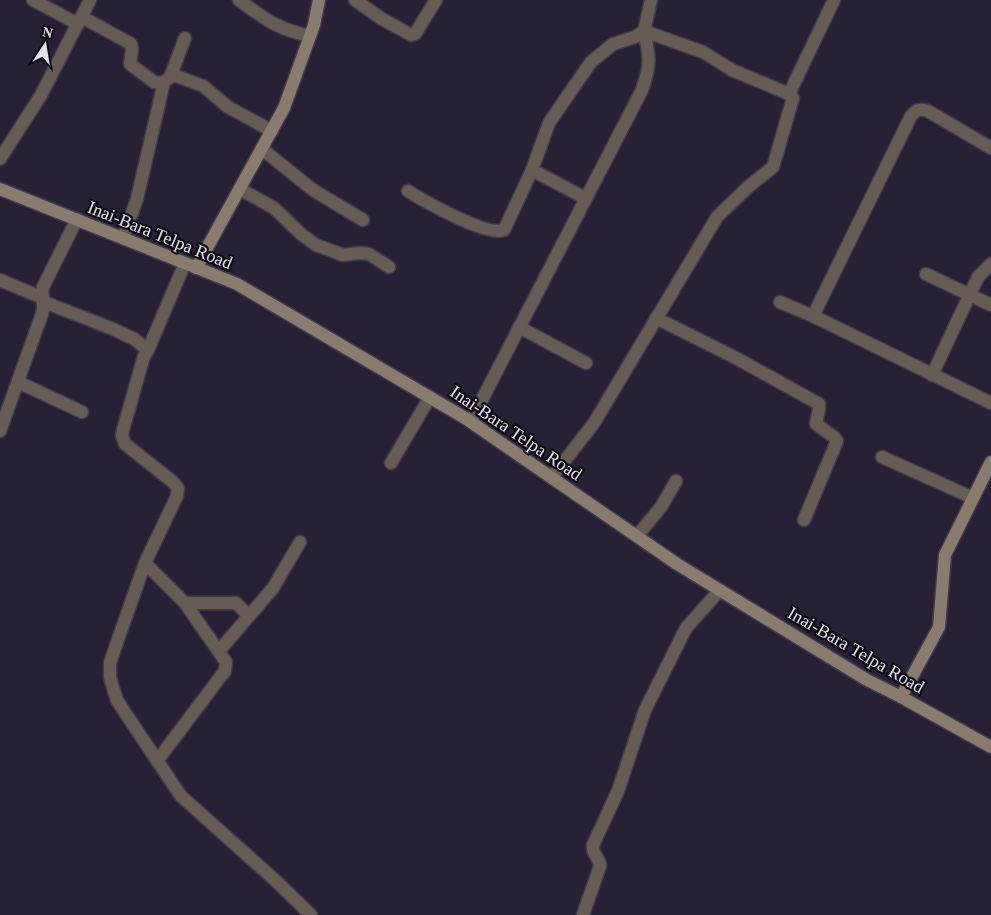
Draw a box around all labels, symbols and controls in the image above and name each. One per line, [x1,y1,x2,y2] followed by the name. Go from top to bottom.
[20,20,70,70] north arrow
[41,24,54,41] text: N
[85,197,235,273] street label: Inai-Bara Telpa Road
[446,382,586,484] street label: Inai-Bara Telpa Road
[784,603,928,697] street label: Inai-Bara Telpa Road

